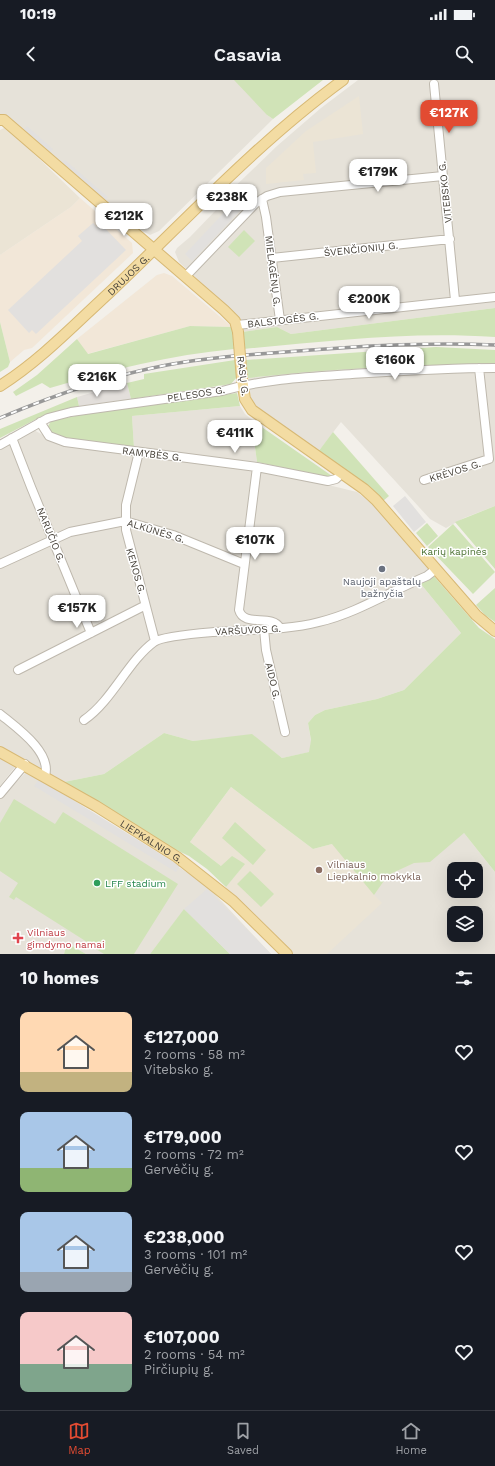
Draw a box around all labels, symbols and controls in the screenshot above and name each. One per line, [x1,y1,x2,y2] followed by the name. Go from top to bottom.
[20,5,56,23] text: 10:19
[20,43,42,65] icon: back
[453,43,475,65] icon: search
[214,44,281,65] text: Casavia
[421,100,477,134] pin: €127K
[429,105,469,120] text: €127K
[350,159,406,193] pin: €179K
[436,161,454,223] street label: VITEBSKO G.
[358,164,398,179] text: €179K
[199,184,255,218] pin: €238K
[206,189,248,204] text: €238K
[96,203,152,237] pin: €212K
[104,208,144,223] text: €212K
[263,235,283,307] street label: MIELAGĖNŲ G.
[323,240,399,258] street label: ŠVENČIONIŲ G.
[105,252,151,297] street label: DRUJOS G.
[341,286,397,320] pin: €200K
[348,291,390,306] text: €200K
[247,310,319,330] street label: BALSTOGĖS G.
[367,347,423,381] pin: €160K
[375,352,415,367] text: €160K
[235,355,251,397] street label: RASŲ G.
[69,364,125,398] pin: €216K
[77,369,117,384] text: €216K
[166,384,226,404] street label: PELESOS G.
[207,420,263,454] pin: €411K
[216,425,254,440] text: €411K
[122,445,182,463] street label: RAMYBĖS G.
[428,458,482,484] street label: KRĖVOS G.
[35,506,67,564] street label: NARUČIO G.
[126,517,186,545] street label: ALKŪNĖS G.
[227,527,283,561] pin: €107K
[235,532,275,547] text: €107K
[421,546,487,557] park label: Karių kapinės
[124,547,148,595] street label: KENOS G.
[377,564,387,574] marker: Naujoji apaštalų bažnyčia
[343,576,421,599] place label: Naujoji apaštalų bažnyčia
[49,595,105,629] pin: €157K
[58,600,96,615] text: €157K
[215,623,281,637] street label: VARŠUVOS G.
[263,661,283,701] street label: AIDO G.
[118,817,185,865] street label: LIEPKALNIO G.
[327,859,421,882] place label: Vilniaus Liepkalnio mokykla
[447,862,483,942] map controls
[447,862,483,898] button: locate
[314,865,324,875] marker: Vilniaus Liepkalnio mokykla
[92,878,102,888] marker: LFF stadium
[105,878,166,889] place label: LFF stadium
[447,906,483,942] button: layers
[27,927,105,950] place label: Vilniaus gimdymo namai
[12,932,24,944] marker: Vilniaus gimdymo namai
[453,967,475,989] icon: filters
[20,968,99,988] text: 10 homes
[144,1027,219,1047] text: €127,000
[52,1028,100,1076] icon: home
[453,1041,475,1063] icon: heart
[144,1047,245,1062] text: 2 rooms · 58 m²
[144,1062,214,1077] text: Vitebsko g.
[144,1127,222,1147] text: €179,000
[52,1128,100,1176] icon: home
[453,1141,475,1163] icon: heart
[144,1147,244,1162] text: 2 rooms · 72 m²
[144,1162,214,1177] text: Gervėčių g.
[144,1227,224,1247] text: €238,000
[52,1228,100,1276] icon: home
[453,1241,475,1263] icon: heart
[144,1247,247,1262] text: 3 rooms · 101 m²
[144,1262,214,1277] text: Gervėčių g.
[144,1327,220,1347] text: €107,000
[52,1328,100,1376] icon: home
[453,1341,475,1363] icon: heart
[144,1347,245,1362] text: 2 rooms · 54 m²
[144,1362,214,1377] text: Pirčiupių g.
[68,1420,91,1457] tab: Map
[227,1420,259,1457] tab: Saved
[395,1420,427,1457] tab: Home

